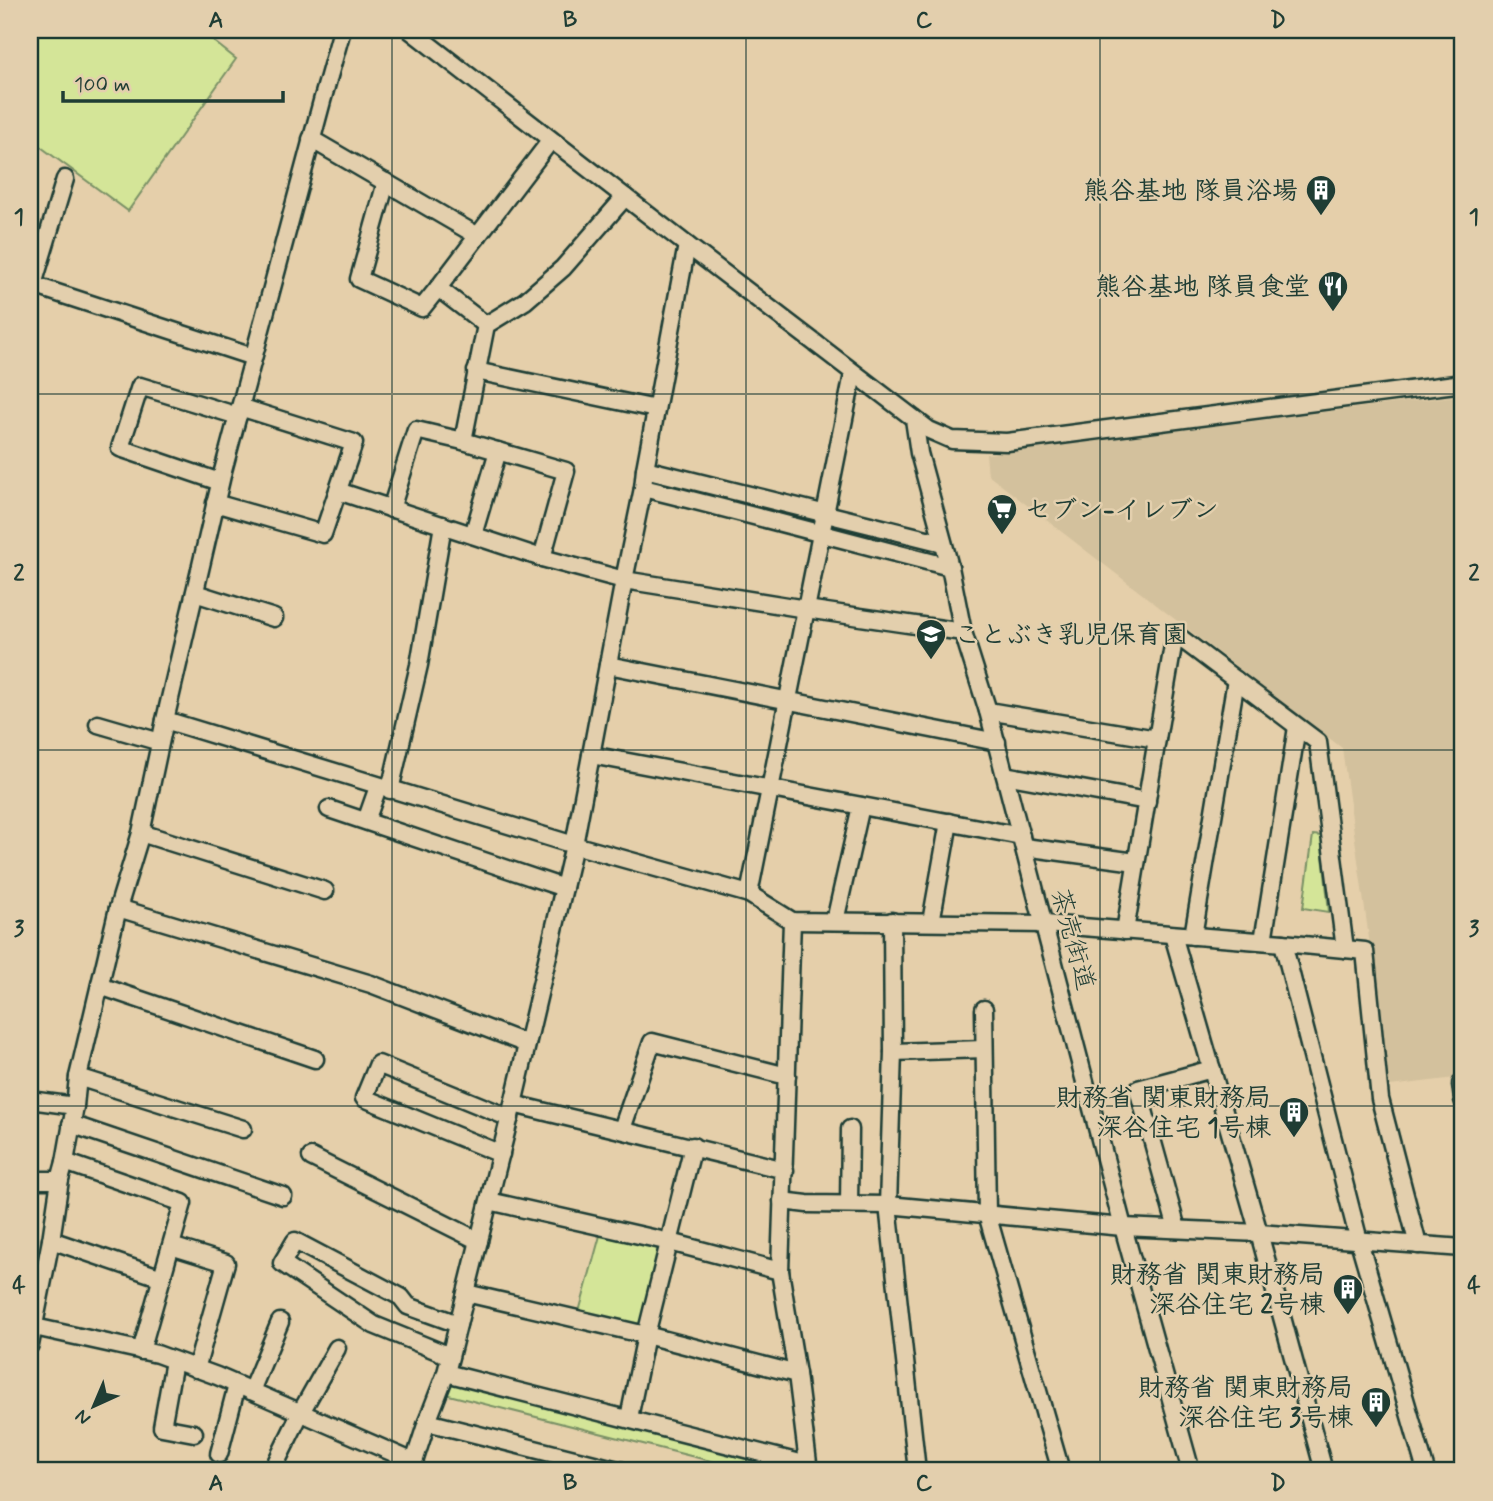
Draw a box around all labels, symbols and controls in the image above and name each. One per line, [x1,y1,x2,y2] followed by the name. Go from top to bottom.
[208,6,224,36] text: A
[563,6,578,36] text: B
[916,6,933,36] text: C
[1270,6,1286,36] text: D
[63,60,284,104] scale bar
[74,71,130,99] text: 100 m
[1304,173,1338,217] building icon: 熊谷基地 隊員浴場
[1083,175,1298,209] place label: 熊谷基地 隊員浴場
[14,203,24,233] text: 1
[1469,203,1479,233] text: 1
[1316,269,1350,313] restaurant icon: 熊谷基地 隊員食堂
[1095,271,1310,305] place label: 熊谷基地 隊員食堂
[985,492,1019,536] supermarket icon: セブン-イレブン
[1025,494,1219,528] place label: セブン-イレブン
[13,559,25,589] text: 2
[1468,559,1480,589] text: 2
[914,617,948,661] school or university icon: ことぶき乳児保育園
[954,619,1188,653] place label: ことぶき乳児保育園
[1042,885,1102,994] street label: 茶売街道
[14,915,25,945] text: 3
[1469,915,1480,945] text: 3
[1056,1082,1271,1146] place label: 財務省 関東財務局 深谷住宅 1号棟
[1277,1095,1311,1139] building icon: 財務省 関東財務局 深谷住宅 1号棟
[1110,1259,1325,1323] place label: 財務省 関東財務局 深谷住宅 2号棟
[12,1271,26,1301] text: 4
[1467,1271,1481,1301] text: 4
[1331,1272,1365,1316] building icon: 財務省 関東財務局 深谷住宅 2号棟
[60,1372,130,1442] north arrow
[1138,1372,1353,1436] place label: 財務省 関東財務局 深谷住宅 3号棟
[1359,1385,1393,1429] building icon: 財務省 関東財務局 深谷住宅 3号棟
[70,1404,96,1431] text: N
[208,1469,224,1499] text: A
[563,1469,578,1499] text: B
[916,1469,933,1499] text: C
[1270,1469,1286,1499] text: D

